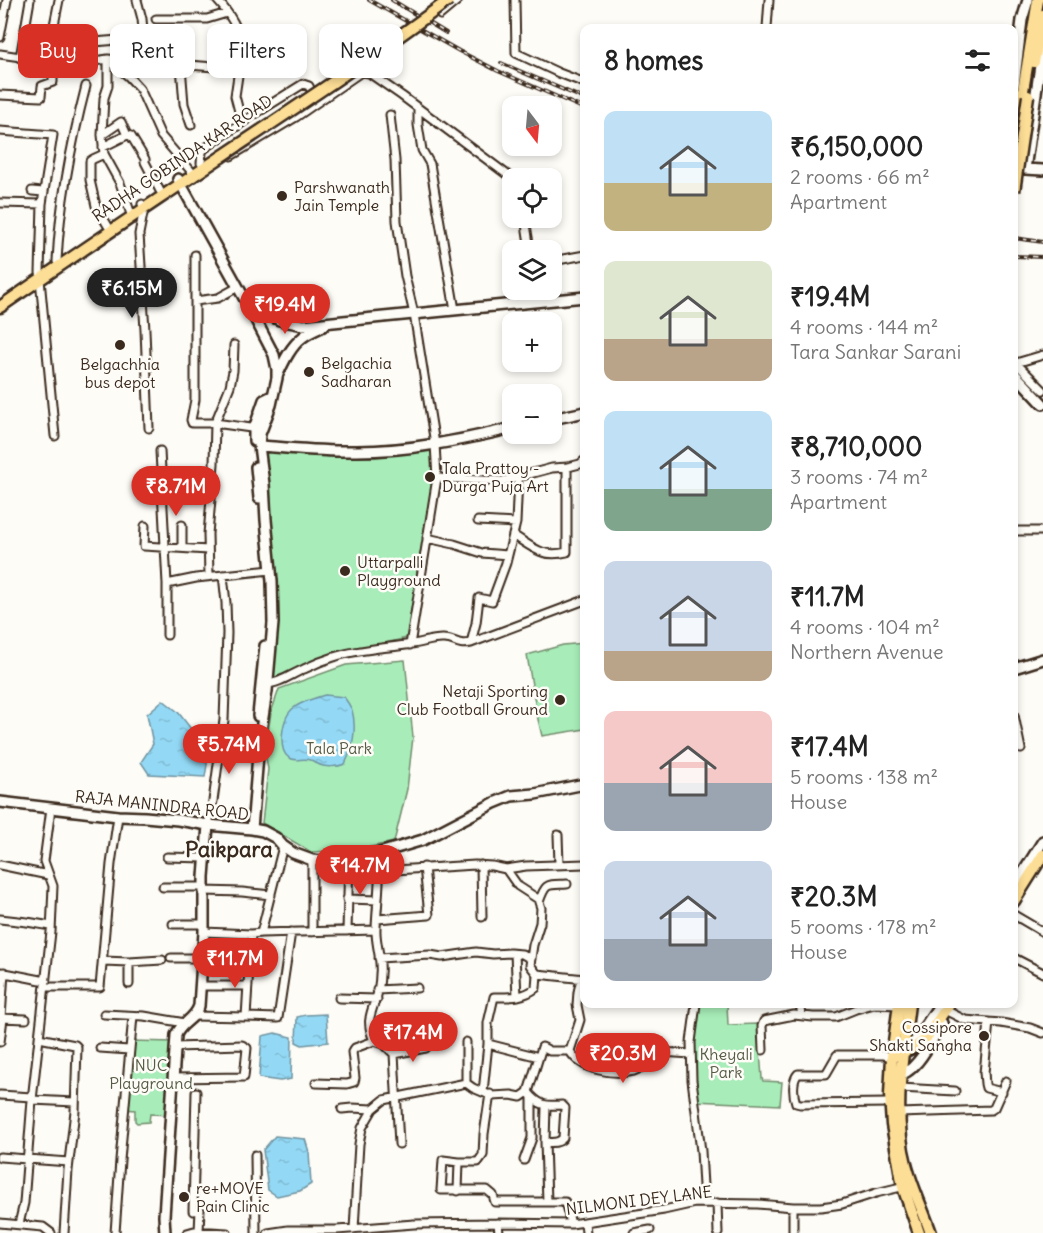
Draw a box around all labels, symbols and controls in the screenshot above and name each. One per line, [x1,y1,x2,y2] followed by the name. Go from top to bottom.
[18,24,98,78] chip: Buy
[110,24,195,78] chip: Rent
[207,24,307,78] chip: Filters
[319,24,403,78] chip: New
[604,44,703,77] text: 8 homes
[961,44,994,77] icon: filters
[88,90,276,226] street label: RADHA GOBINDA KAR ROAD
[502,96,562,156] north arrow
[502,96,562,444] map controls
[790,130,923,163] text: ₹6,150,000
[652,135,724,207] icon: home
[790,164,930,189] text: 2 rooms · 66 m²
[502,168,562,228] button: locate
[294,177,390,215] place label: Parshwanath Jain Temple
[275,189,289,203] marker: Parshwanath Jain Temple
[790,189,887,214] text: Apartment
[502,240,562,300] button: layers
[83,268,181,319] pin: ₹6.15M
[101,275,163,300] text: ₹6.15M
[790,280,871,313] text: ₹19.4M
[236,284,334,335] pin: ₹19.4M
[652,285,724,357] icon: home
[254,291,316,316] text: ₹19.4M
[502,312,562,372] button: +
[790,314,938,339] text: 4 rooms · 144 m²
[113,338,127,352] marker: Belgachhia bus depot
[790,339,961,364] text: Tara Sankar Sarani
[321,353,392,391] place label: Belgachia Sadharan
[80,354,160,392] place label: Belgachhia bus depot
[302,365,316,379] marker: Belgachia Sadharan
[502,384,562,444] button: −
[790,430,922,463] text: ₹8,710,000
[652,435,724,507] icon: home
[442,458,549,496] place label: Tala Prattoy - Durga Puja Art
[790,464,928,489] text: 3 rooms · 74 m²
[127,466,225,517] pin: ₹8.71M
[423,470,437,484] marker: Tala Prattoy - Durga Puja Art
[145,473,207,498] text: ₹8.71M
[790,489,887,514] text: Apartment
[357,552,441,590] place label: Uttarpalli Playground
[338,564,352,578] marker: Uttarpalli Playground
[790,580,865,613] text: ₹11.7M
[652,585,724,657] icon: home
[790,614,940,639] text: 4 rooms · 104 m²
[790,639,944,664] text: Northern Avenue
[396,681,548,719] place label: Netaji Sporting Club Football Ground
[553,693,567,707] marker: Netaji Sporting Club Football Ground
[180,724,278,775] pin: ₹5.74M
[790,730,869,763] text: ₹17.4M
[197,731,261,756] text: ₹5.74M
[652,735,724,807] icon: home
[306,738,372,758] park label: Tala Park
[790,764,938,789] text: 5 rooms · 138 m²
[74,786,250,824] street label: RAJA MANINDRA ROAD
[790,789,847,814] text: House
[185,835,273,863] district label: Paikpara
[311,845,409,896] pin: ₹14.7M
[329,852,391,877] text: ₹14.7M
[790,880,878,913] text: ₹20.3M
[652,885,724,957] icon: home
[790,914,936,939] text: 5 rooms · 178 m²
[186,938,284,989] pin: ₹11.7M
[790,939,847,964] text: House
[206,945,264,970] text: ₹11.7M
[364,1012,462,1063] pin: ₹17.4M
[869,1017,972,1055] place label: Cossipore Shakti Sangha
[383,1019,443,1044] text: ₹17.4M
[977,1029,991,1043] marker: Cossipore Shakti Sangha
[574,1033,672,1084] pin: ₹20.3M
[589,1040,657,1065] text: ₹20.3M
[699,1044,753,1082] park label: Kheyali Park
[109,1055,193,1093] park label: NUC Playground
[196,1178,270,1216] place label: re+MOVE Pain Clinic
[565,1181,713,1219] street label: NILMONI DEY LANE
[177,1190,191,1204] marker: re+MOVE Pain Clinic

